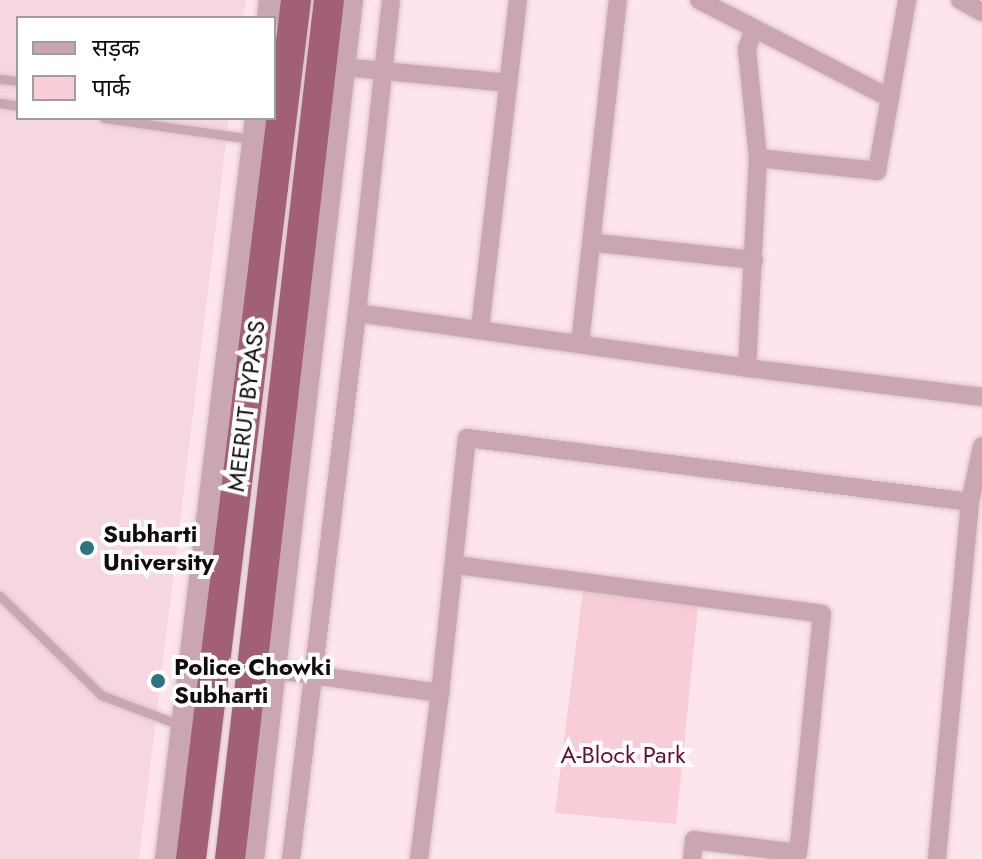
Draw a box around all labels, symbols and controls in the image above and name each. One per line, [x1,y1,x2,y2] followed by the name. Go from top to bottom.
[16,16,276,120] legend
[92,30,140,65] text: सड़क
[92,70,130,105] text: पार्क
[221,319,271,493] street label: MEERUT BYPASS
[103,520,214,576] place label: Subharti University
[78,539,96,557] marker: Subharti University
[174,653,331,709] place label: Police Chowki Subharti
[149,672,167,690] marker: Police Chowki Subharti
[561,741,685,769] park label: A-Block Park

